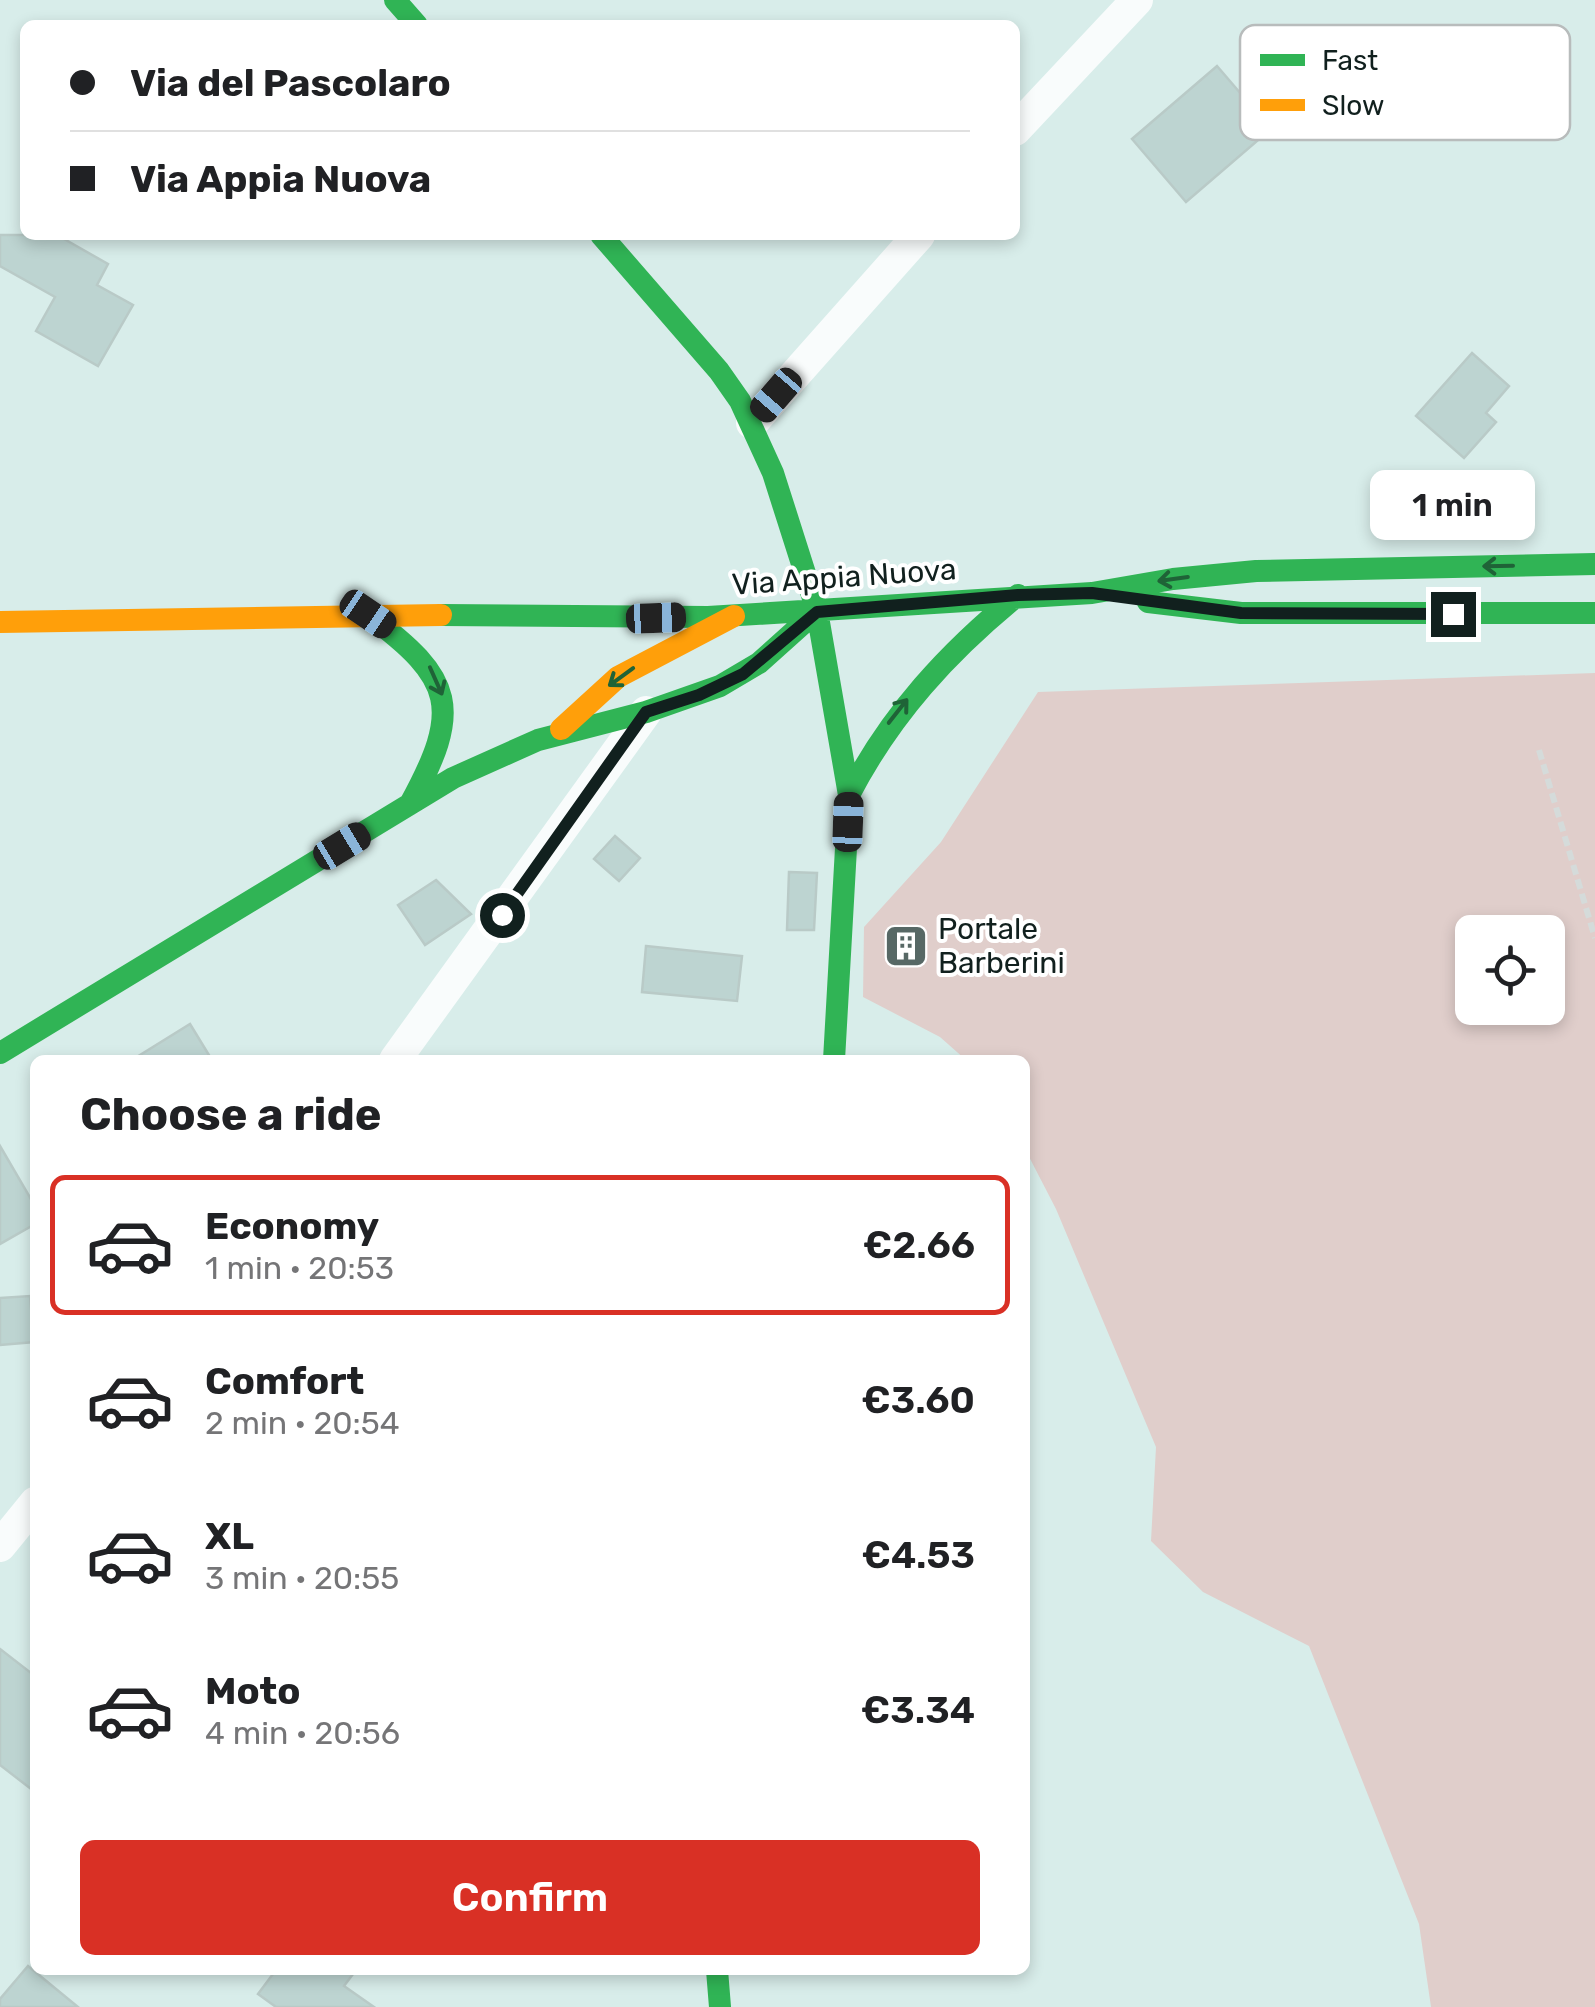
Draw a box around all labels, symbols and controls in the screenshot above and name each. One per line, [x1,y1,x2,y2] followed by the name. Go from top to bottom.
[1240,25,1570,140] legend
[1322,44,1378,77] text: Fast
[130,60,451,106] text: Via del Pascolaro
[1322,89,1384,122] text: Slow
[130,156,431,202] text: Via Appia Nuova
[745,363,807,427] car
[1370,469,1536,539] callout: 1 min
[1412,486,1493,524] text: 1 min
[730,551,958,603] street label: Via Appia Nuova
[1482,556,1514,576] one-way arrow
[1157,570,1190,589] one-way arrow
[335,585,401,643] car
[1431,592,1476,637] route end
[625,602,687,634] car
[428,665,446,696] one-way arrow
[608,666,635,687] one-way arrow
[886,699,908,725] one-way arrow
[832,791,864,853] car
[309,818,375,874] car
[480,893,525,938] route start
[938,911,1065,981] place label: Portale Barberini
[1455,915,1565,1025] map controls
[1455,915,1565,1025] button: locate
[883,923,929,969] building icon: Portale Barberini
[80,1088,382,1141] text: Choose a ride
[85,1200,175,1290] icon: car
[205,1203,379,1249] text: Economy
[863,1222,975,1268] text: €2.66
[205,1249,394,1287] text: 1 min · 20:53
[85,1355,175,1445] icon: car
[205,1358,364,1404] text: Comfort
[861,1377,975,1423] text: €3.60
[205,1404,400,1442] text: 2 min · 20:54
[85,1510,175,1600] icon: car
[205,1513,254,1559] text: XL
[862,1532,975,1578] text: €4.53
[205,1559,399,1597] text: 3 min · 20:55
[85,1665,175,1755] icon: car
[205,1668,301,1714] text: Moto
[861,1687,975,1733] text: €3.34
[205,1714,400,1752] text: 4 min · 20:56
[80,1840,980,1955] button: Confirm

